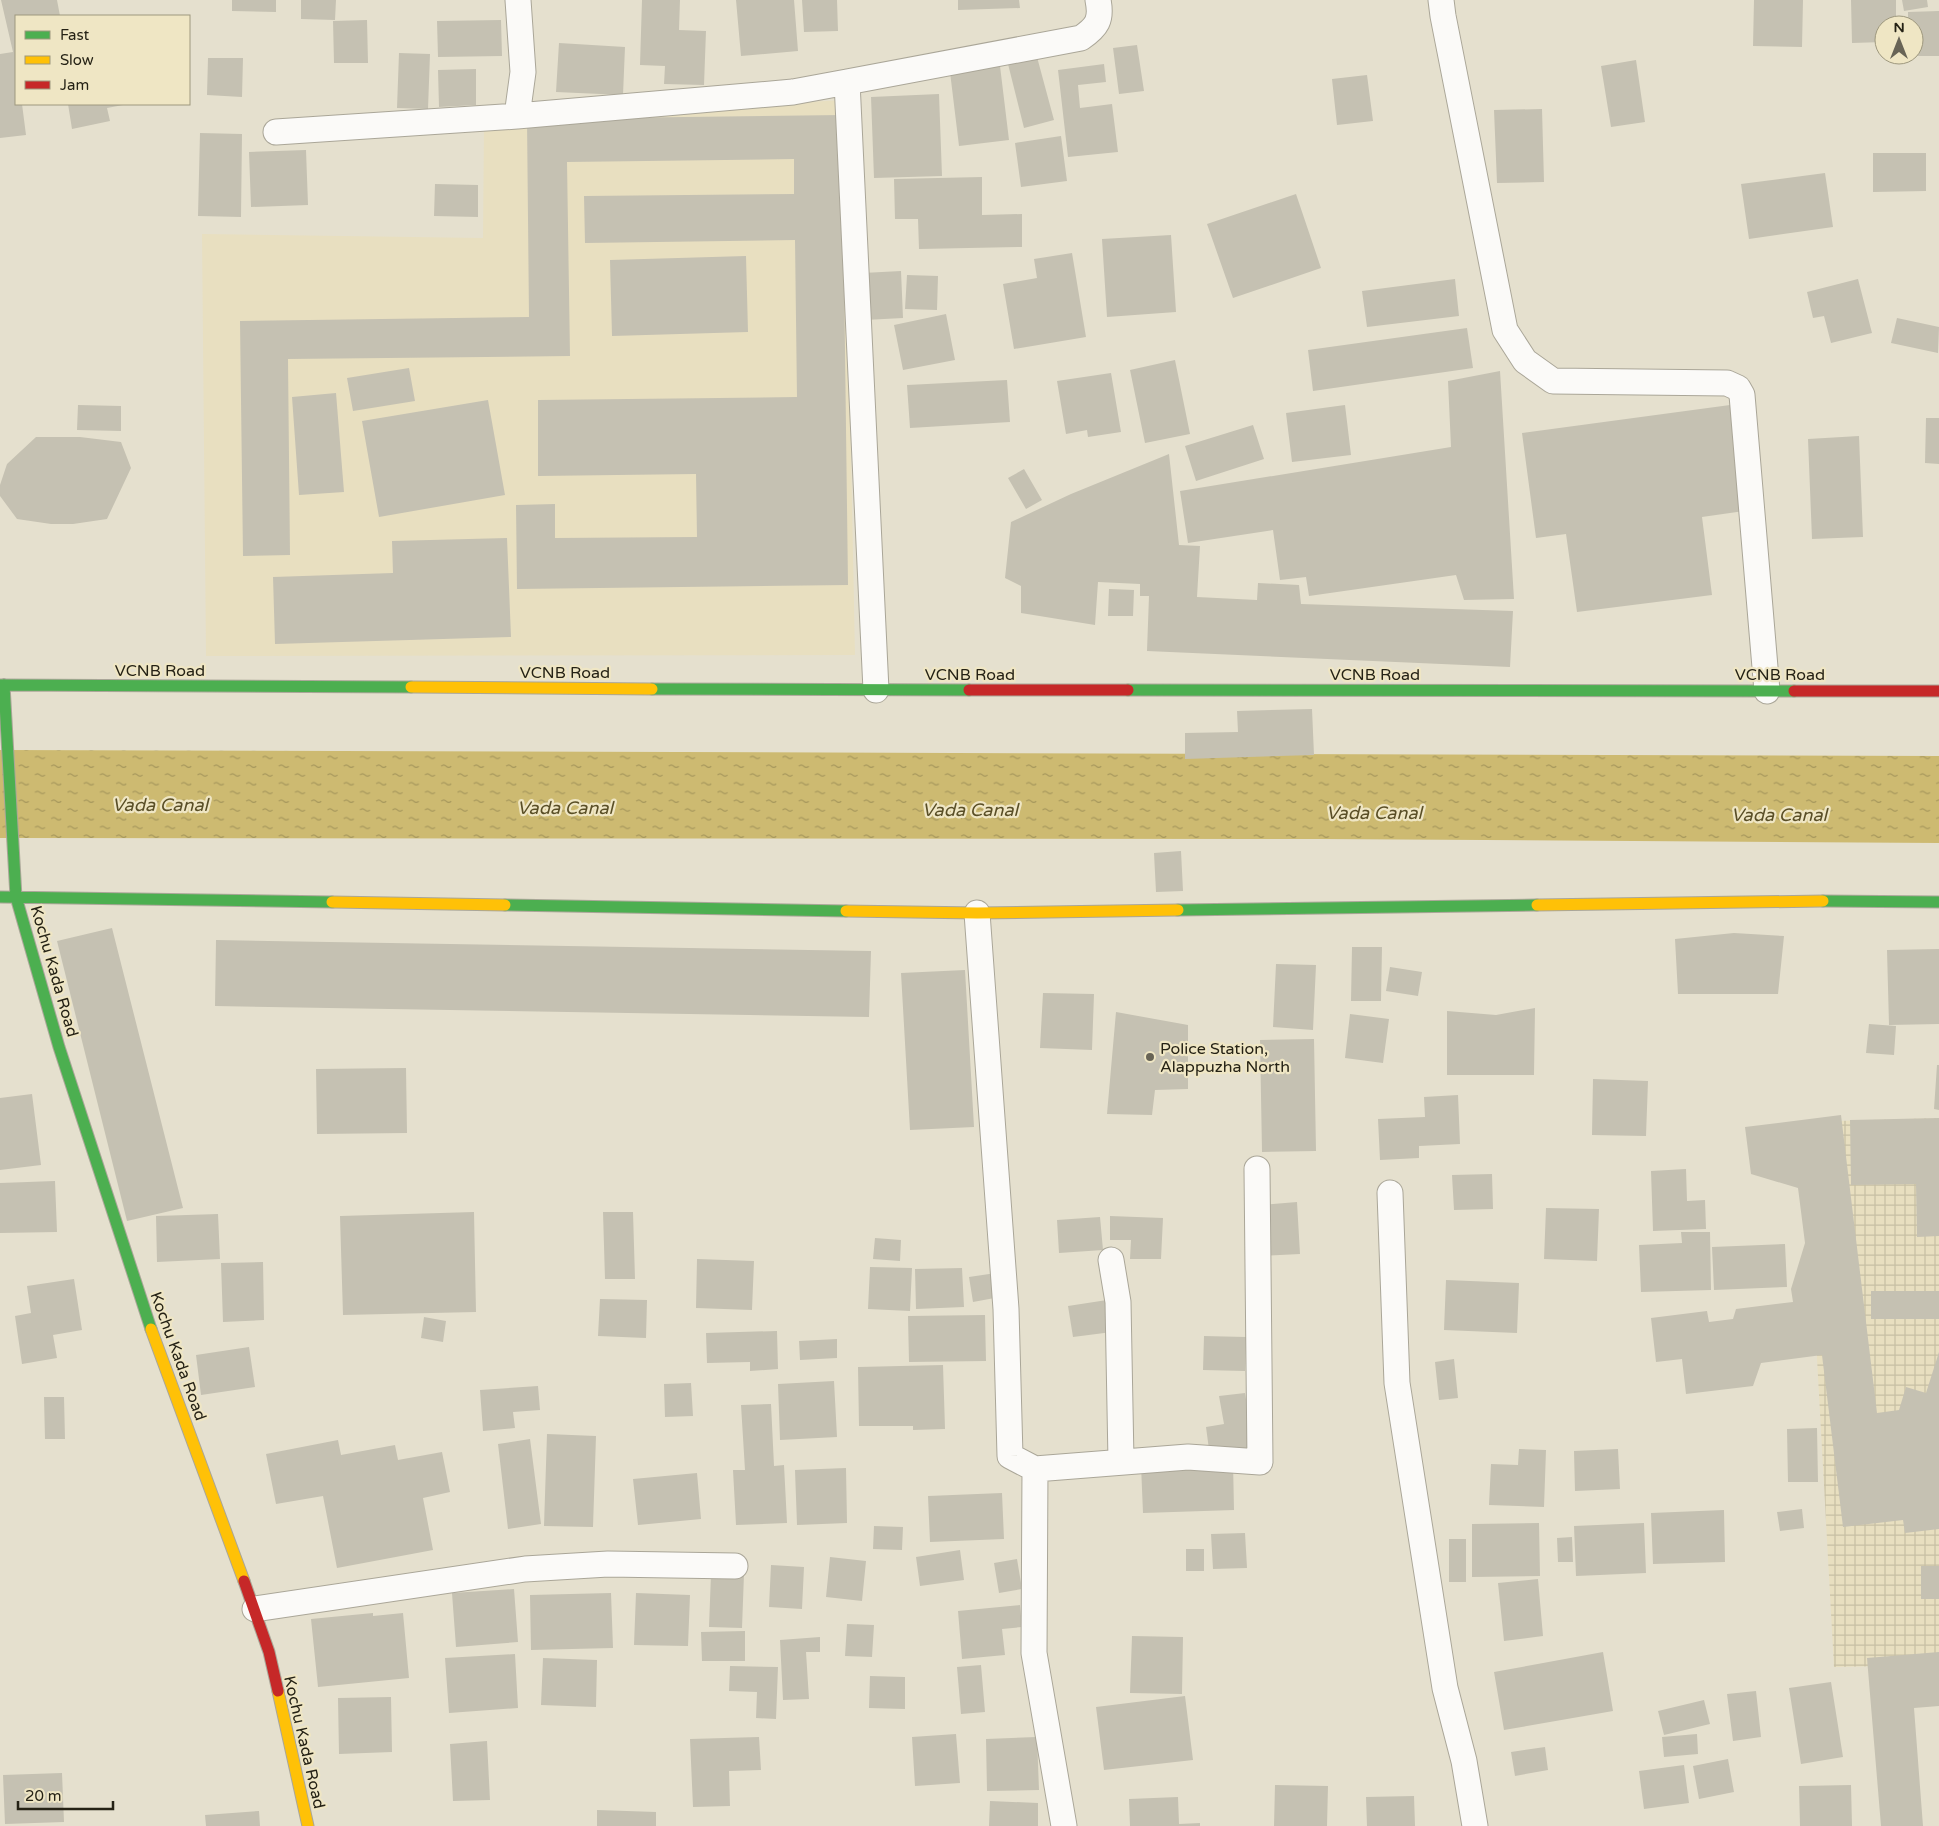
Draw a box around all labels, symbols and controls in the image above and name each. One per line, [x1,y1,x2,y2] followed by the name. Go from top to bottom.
[15,15,190,105] legend
[1874,15,1924,65] north arrow
[1893,19,1905,36] text: N
[60,26,90,44] text: Fast
[60,51,94,69] text: Slow
[60,76,89,94] text: Jam
[115,661,205,681] street label: VCNB Road
[520,663,610,683] street label: VCNB Road
[925,665,1015,685] street label: VCNB Road
[1330,665,1420,685] street label: VCNB Road
[1735,665,1825,685] street label: VCNB Road
[112,794,210,816] water label: Vada Canal
[517,797,615,819] water label: Vada Canal
[922,799,1020,821] water label: Vada Canal
[1326,802,1424,824] water label: Vada Canal
[1731,804,1829,826] water label: Vada Canal
[26,903,82,1039] street label: Kochu Kada Road
[1160,1039,1290,1077] place label: Police Station, Alappuzha North
[1144,1051,1156,1063] marker: Police Station, Alappuzha North
[145,1289,211,1424] street label: Kochu Kada Road
[279,1674,329,1811] street label: Kochu Kada Road
[18,1778,112,1810] scale bar
[25,1787,62,1805] text: 20 m

